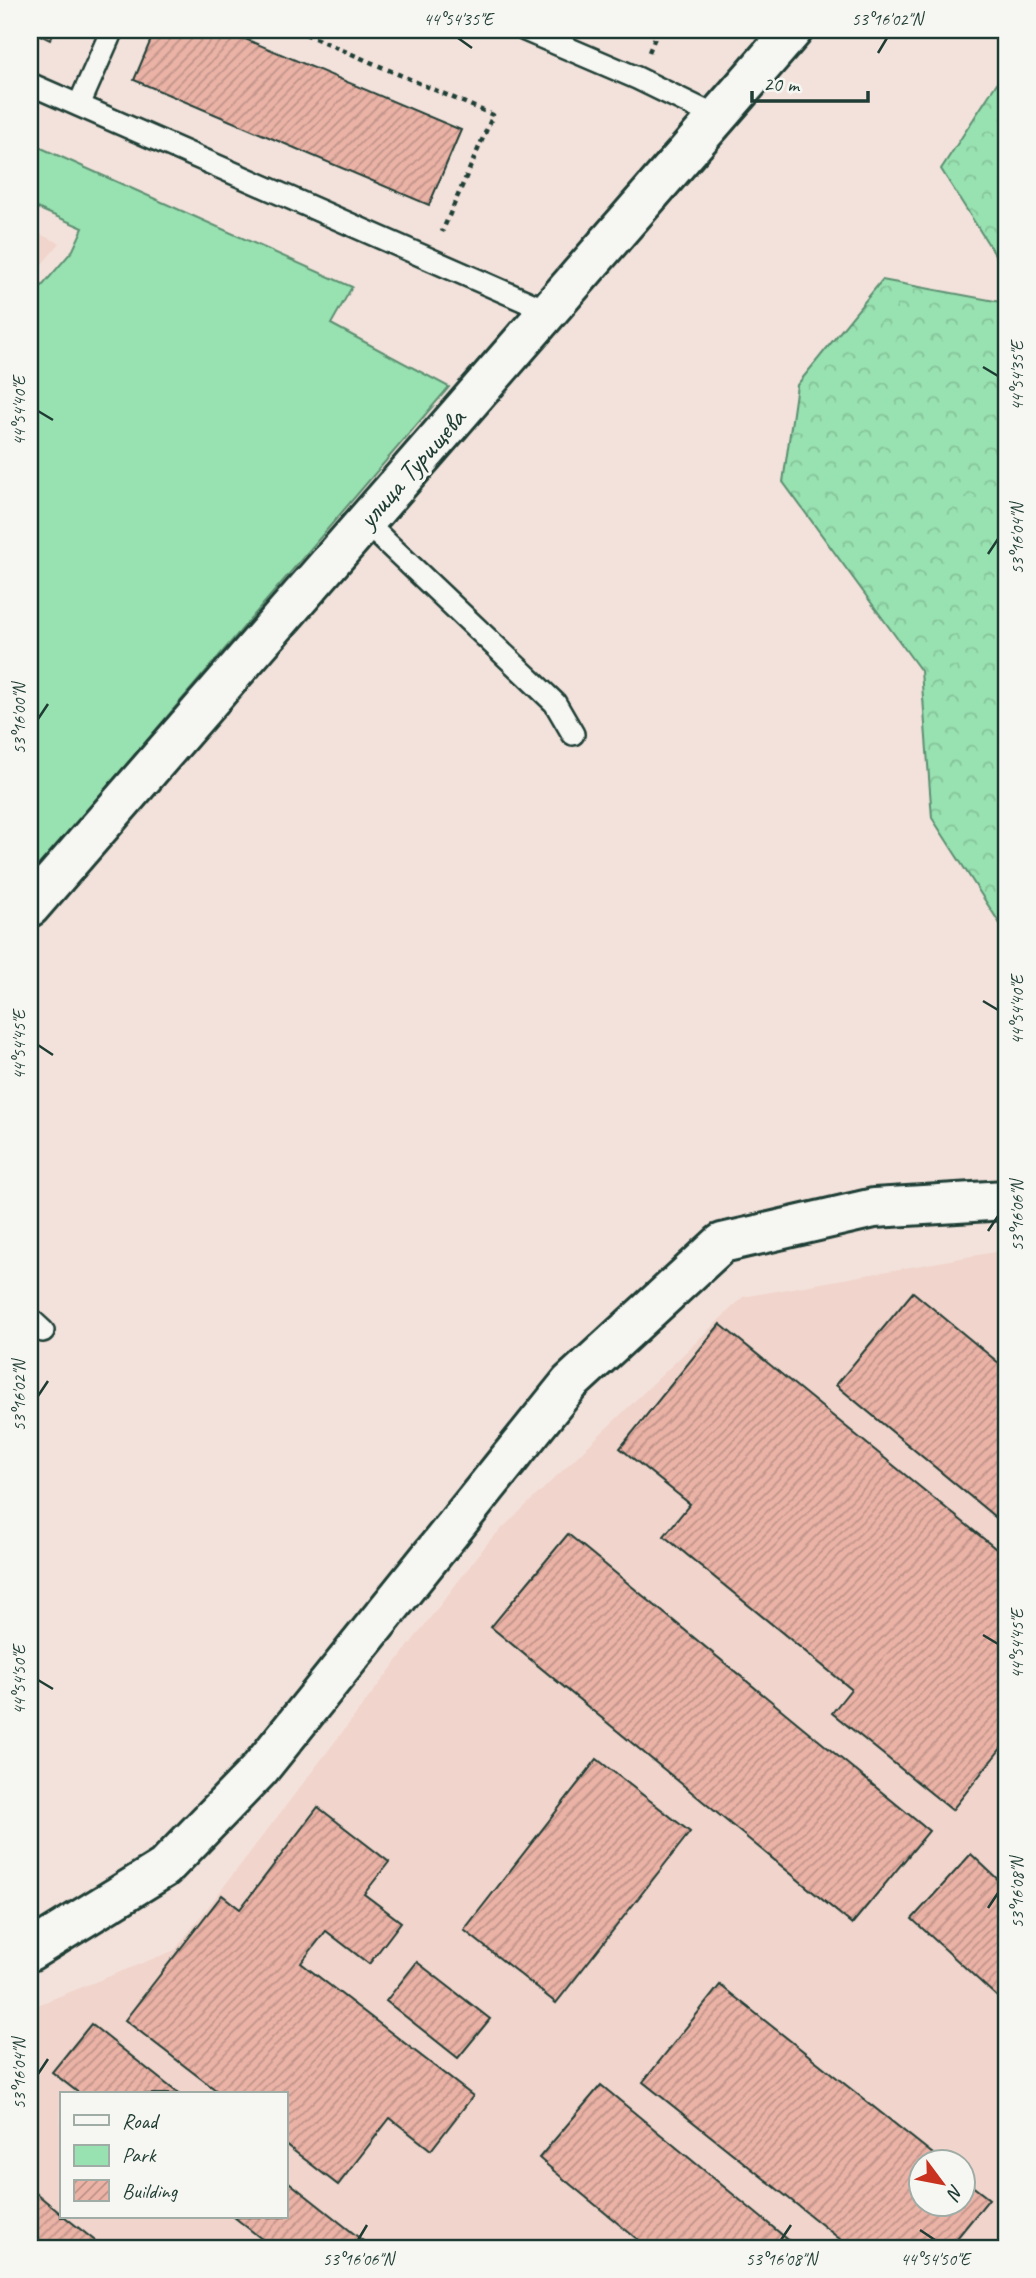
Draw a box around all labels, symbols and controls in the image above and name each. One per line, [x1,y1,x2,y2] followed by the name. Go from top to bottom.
[423,8,495,30] text: 44°54'35"E
[852,8,926,30] text: 53°16'02"N
[752,60,868,104] scale bar
[763,71,801,97] text: 20 m
[1006,339,1028,411] text: 44°54'35"E
[8,374,30,446] text: 44°54'40"E
[349,400,474,537] street label: улица Турищева
[1006,500,1028,574] text: 53°16'04"N
[8,680,30,754] text: 53°16'00"N
[1006,973,1028,1045] text: 44°54'40"E
[8,1008,30,1080] text: 44°54'45"E
[1006,1177,1028,1251] text: 53°16'06"N
[8,1357,30,1431] text: 53°16'02"N
[1006,1607,1028,1679] text: 44°54'45"E
[8,1643,30,1715] text: 44°54'50"E
[1006,1854,1028,1928] text: 53°16'08"N
[8,2035,30,2109] text: 53°16'04"N
[60,2092,287,2218] legend
[122,2108,161,2134] text: Road
[122,2142,157,2168] text: Park
[906,2148,976,2218] north arrow
[122,2178,179,2204] text: Building
[941,2180,969,2206] text: N
[323,2248,397,2270] text: 53°16'06"N
[746,2248,820,2270] text: 53°16'08"N
[900,2248,972,2270] text: 44°54'50"E

